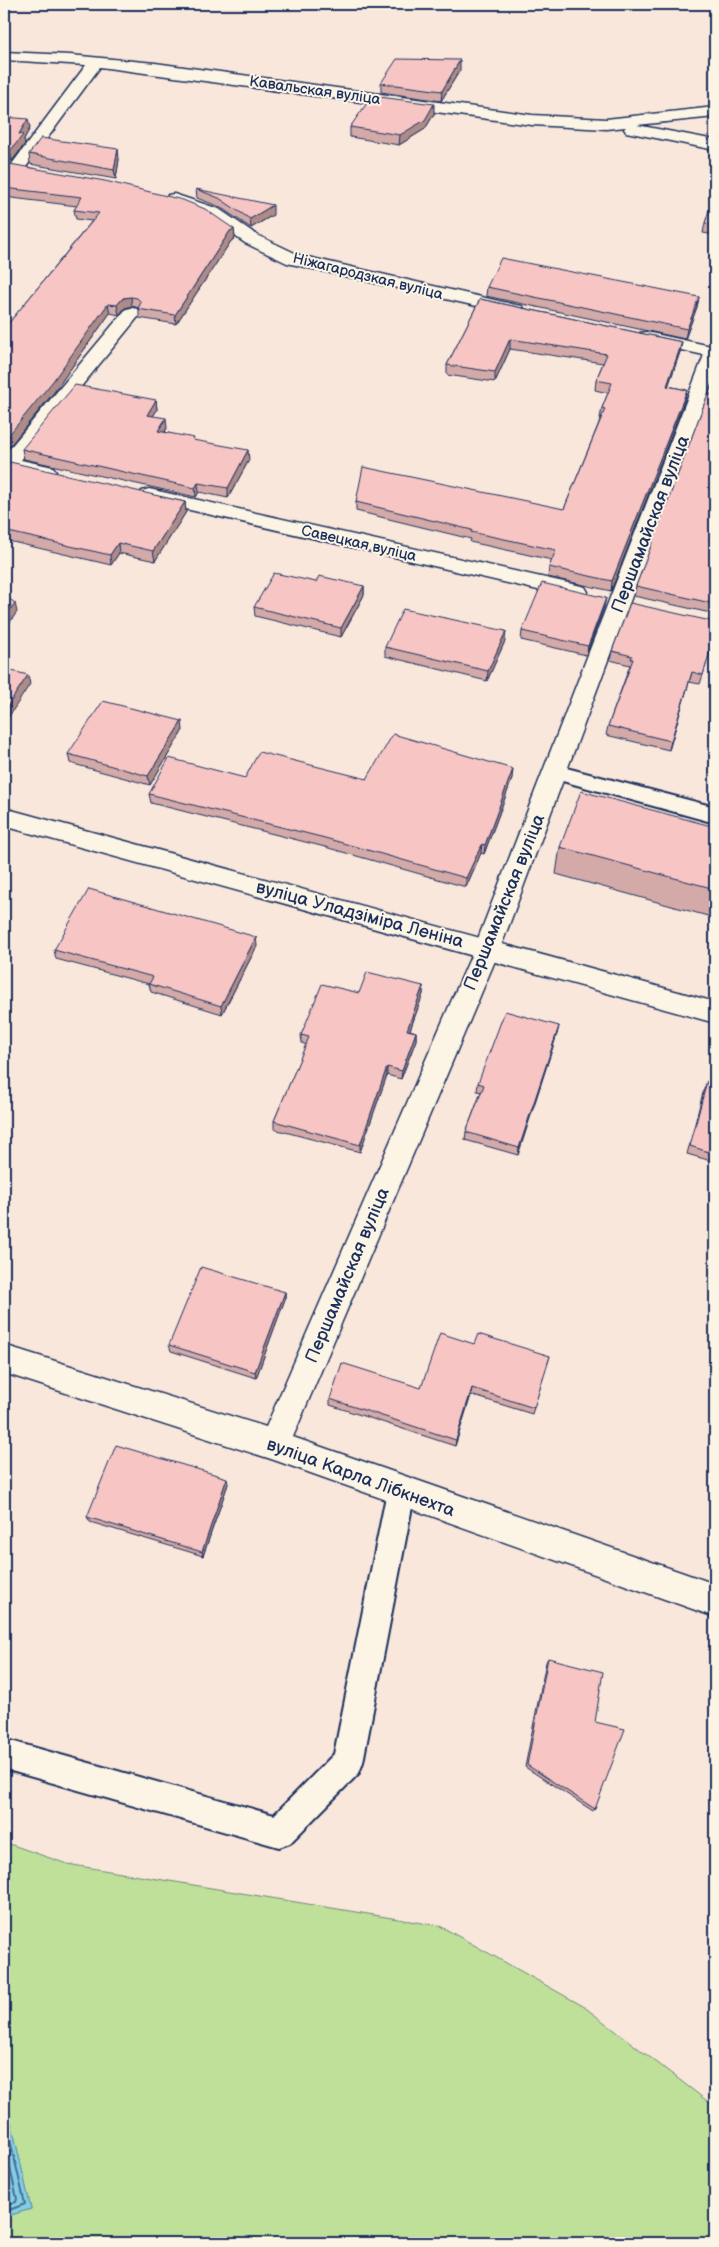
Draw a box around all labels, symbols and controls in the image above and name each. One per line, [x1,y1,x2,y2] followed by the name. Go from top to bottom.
[248,72,382,109] street label: Кавальская вуліца
[291,249,445,304] street label: Ніжагародзкая вуліца
[607,432,694,616] street label: Першамайская вуліца
[299,521,418,566] street label: Савецкая вуліца
[459,811,550,993] street label: Першамайская вуліца
[254,877,466,952] street label: вуліца Уладзіміра Леніна
[301,1184,394,1366] street label: Першамайская вуліца
[264,1434,458,1521] street label: вуліца Карла Лібкнехта

